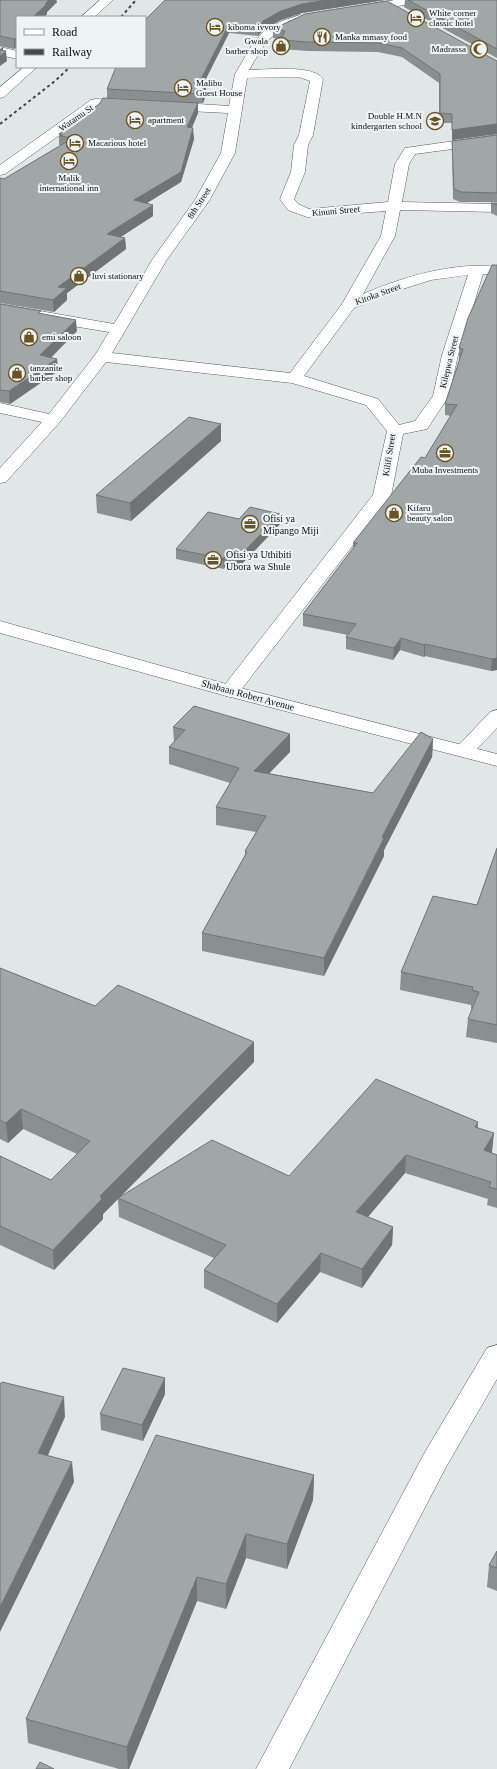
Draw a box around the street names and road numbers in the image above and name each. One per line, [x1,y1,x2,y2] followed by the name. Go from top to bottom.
[57,102,95,133] street label: Watamu St
[185,185,213,220] street label: 8th Street
[312,204,361,218] street label: Kinuni Street
[354,281,403,307] street label: Kitoka Street
[438,334,460,389] street label: Kilepwa Street
[381,433,397,477] street label: Kilifi Street
[200,677,296,713] street label: Shabaan Robert Avenue

